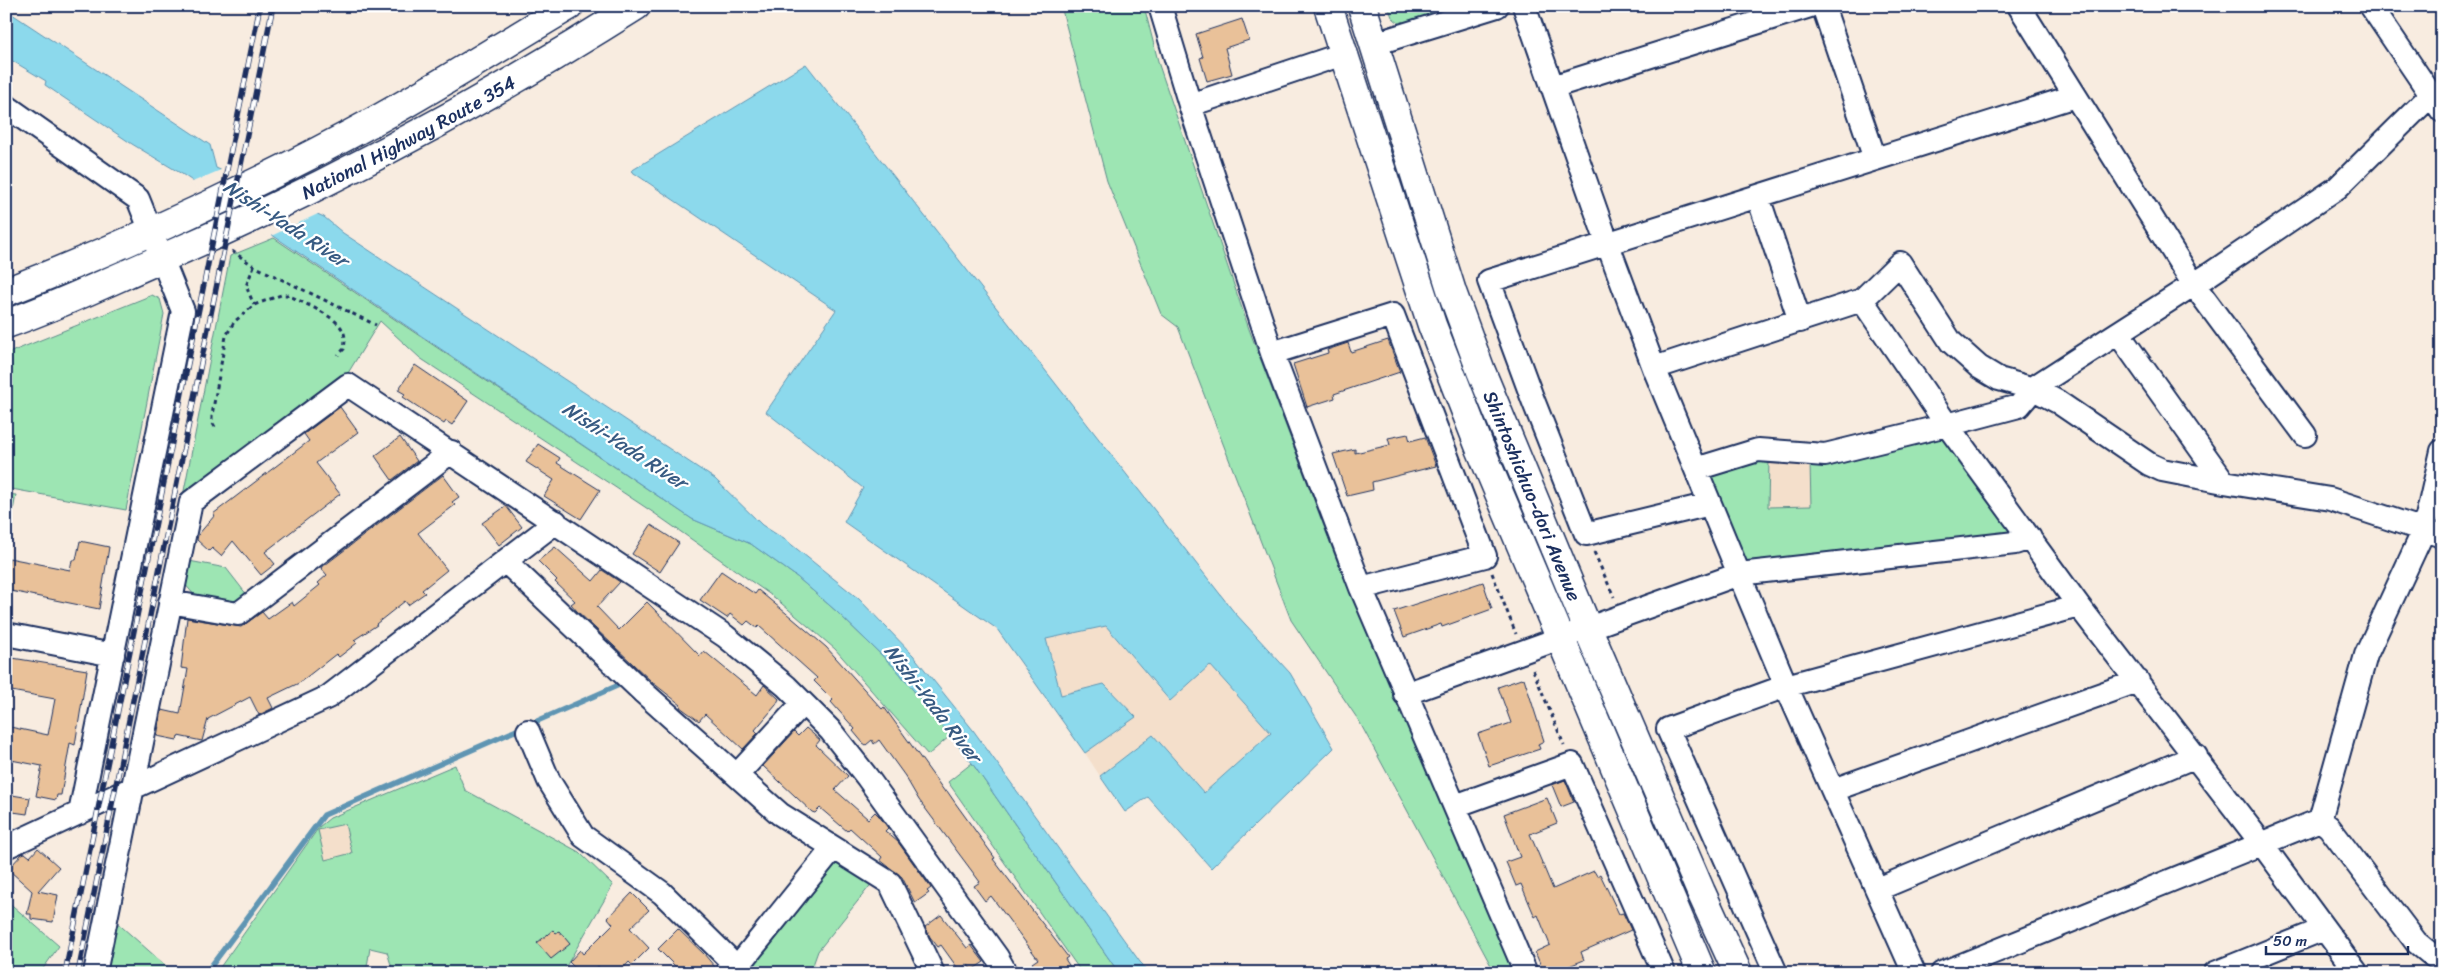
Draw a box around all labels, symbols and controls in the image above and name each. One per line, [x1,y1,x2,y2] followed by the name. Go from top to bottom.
[296,66,522,209] street label: National Highway Route 354
[216,170,358,279] water label: Nishi-Yada River
[1474,385,1591,607] street label: Shintoshichuo-dori Avenue
[555,392,697,501] water label: Nishi-Yada River
[875,636,993,773] water label: Nishi-Yada River
[2266,924,2408,956] scale bar
[2273,928,2308,954] text: 50 m

